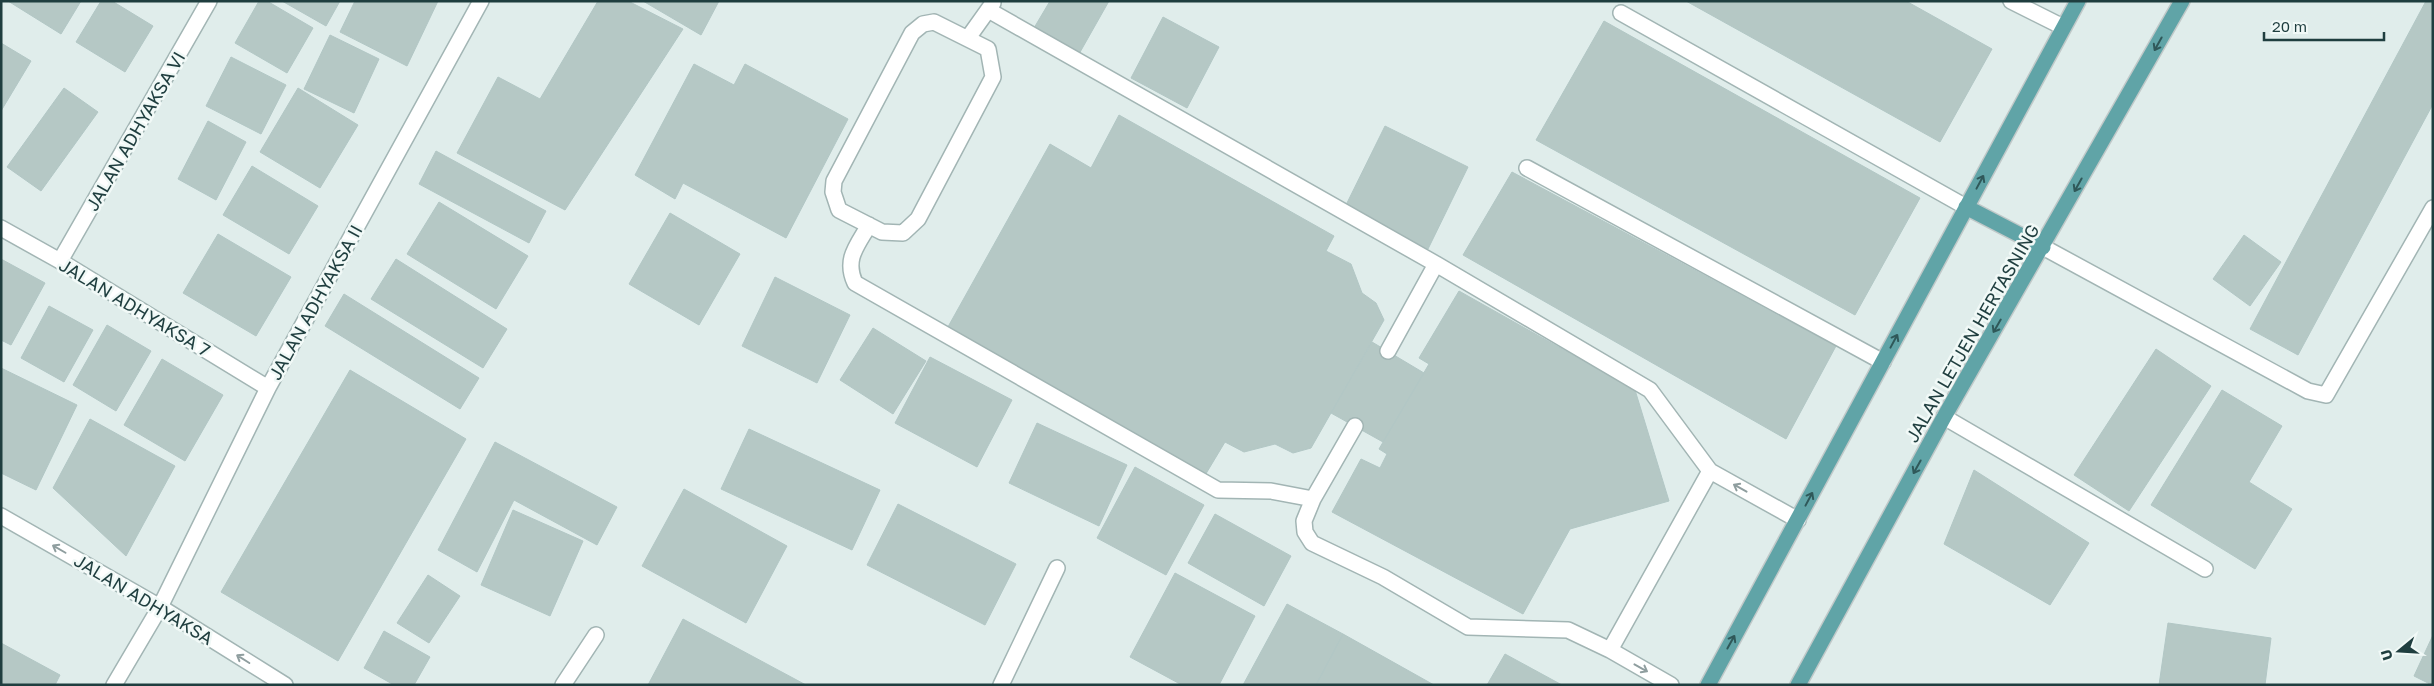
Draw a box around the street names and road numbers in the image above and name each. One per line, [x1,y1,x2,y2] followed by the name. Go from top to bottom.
[80,47,190,215] street label: JALAN ADHYAKSA VI
[1900,220,2044,446] street label: JALAN LETJEN HERTASNING
[263,221,367,383] street label: JALAN ADHYAKSA II
[56,253,214,361] street label: JALAN ADHYAKSA 7
[71,549,217,649] street label: JALAN ADHYAKSA

